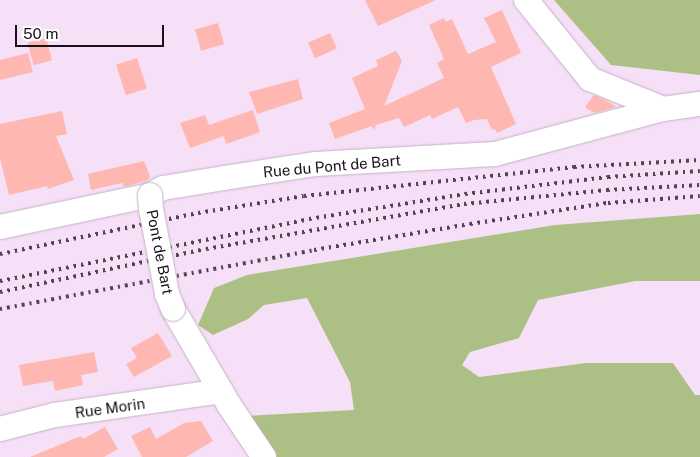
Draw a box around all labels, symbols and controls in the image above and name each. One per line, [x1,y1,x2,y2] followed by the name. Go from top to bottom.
[18,15,166,47] scale bar
[23,25,58,42] text: 50 m
[262,151,402,181] street label: Rue du Pont de Bart
[143,208,177,296] street label: Pont de Bart
[74,394,146,422] street label: Rue Morin

